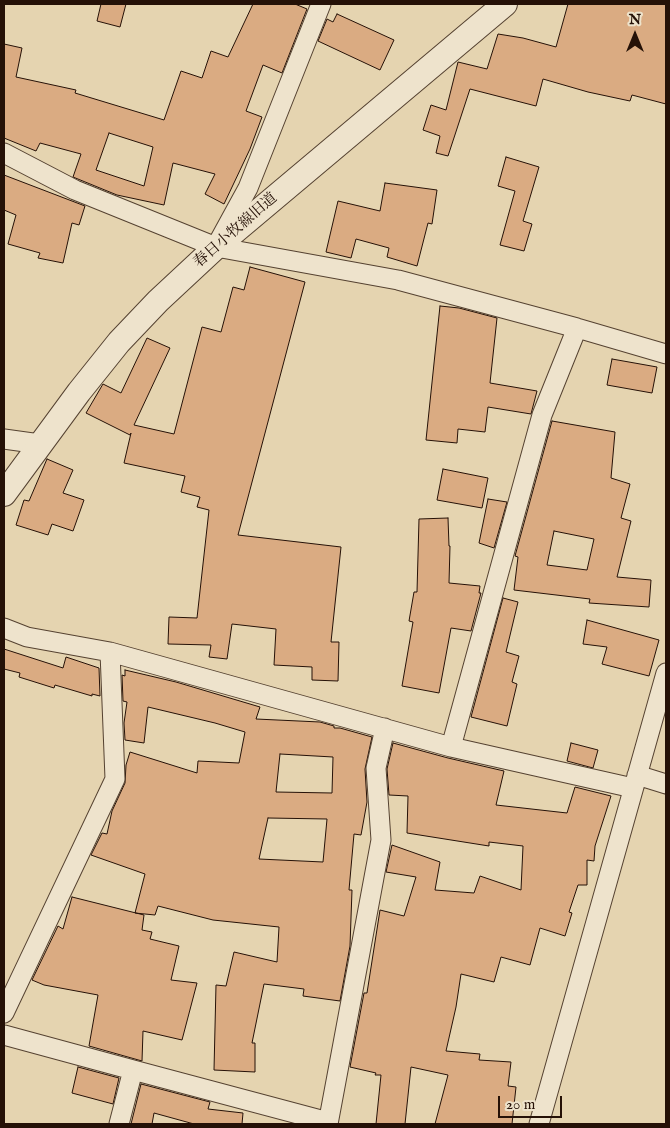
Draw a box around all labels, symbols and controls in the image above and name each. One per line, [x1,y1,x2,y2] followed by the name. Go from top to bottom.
[610,10,660,60] north arrow
[629,11,641,29] text: N
[190,190,282,272] street label: 春日小牧線旧道
[500,1086,564,1118] scale bar
[506,1095,535,1114] text: 20 m

